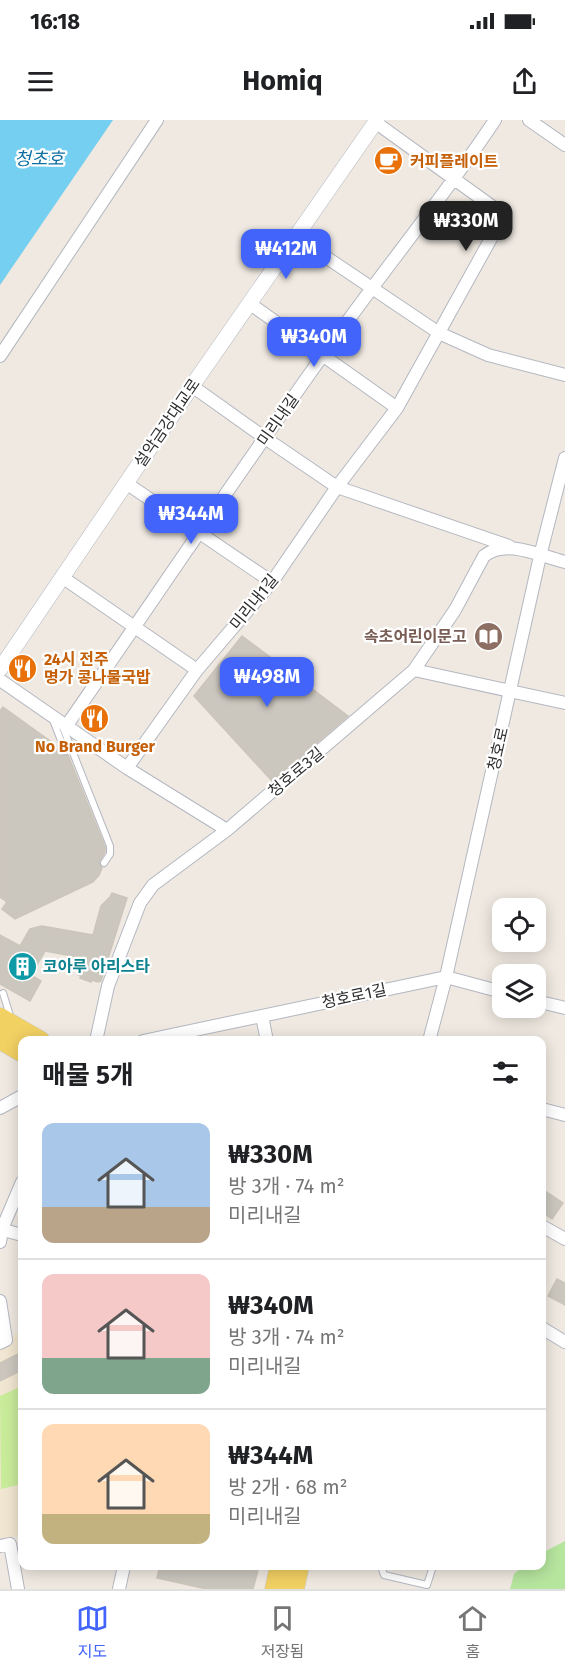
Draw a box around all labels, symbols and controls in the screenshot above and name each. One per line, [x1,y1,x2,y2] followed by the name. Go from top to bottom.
[30,8,80,35] text: 16:18
[24,65,57,98] icon: menu
[242,65,323,97] text: Homiq
[508,65,541,98] icon: share
[373,145,405,177] cafe icon: 커피플레이트
[14,148,65,170] water label: 청초호
[410,152,499,171] place label: 커피플레이트
[424,201,508,252] pin: ₩330M
[433,208,499,232] text: ₩330M
[244,229,328,280] pin: ₩412M
[255,236,317,260] text: ₩412M
[272,317,356,368] pin: ₩340M
[281,324,347,348] text: ₩340M
[130,375,204,471] street label: 설악금강대교로
[253,390,303,450] street label: 미리내길
[149,494,233,545] pin: ₩344M
[158,501,224,525] text: ₩344M
[226,570,282,634] street label: 미리내1길
[472,620,504,652] library icon: 속초어린이문고
[364,627,467,646] place label: 속초어린이문고
[44,650,151,687] place label: 24시 전주 명가 콩나물국밥
[7,652,39,684] restaurant icon: 24시 전주 명가 콩나물국밥
[225,657,309,708] pin: ₩498M
[234,664,300,688] text: ₩498M
[79,702,111,734] restaurant icon: No Brand Burger
[484,725,512,773] street label: 청호로
[35,737,155,756] place label: No Brand Burger
[264,743,328,801] street label: 청호로3길
[492,898,546,1018] map controls
[492,898,546,952] button: locate
[6,950,38,982] building icon: 코아루 아리스타
[43,957,150,976] place label: 코아루 아리스타
[492,964,546,1018] button: layers
[320,980,388,1012] street label: 청호로1길
[489,1056,522,1089] icon: filters
[42,1060,134,1091] text: 매물 5개
[228,1139,313,1170] text: ₩330M
[90,1147,162,1219] icon: home
[228,1174,345,1198] text: 방 3개 · 74 m²
[228,1203,302,1227] text: 미리내길
[228,1290,314,1321] text: ₩340M
[90,1298,162,1370] icon: home
[228,1325,345,1349] text: 방 3개 · 74 m²
[228,1354,302,1378] text: 미리내길
[228,1440,313,1471] text: ₩344M
[90,1448,162,1520] icon: home
[228,1475,347,1499] text: 방 2개 · 68 m²
[228,1504,302,1528] text: 미리내길
[76,1602,109,1662] tab: 지도
[260,1602,305,1662] tab: 저장됨
[456,1602,489,1662] tab: 홈

